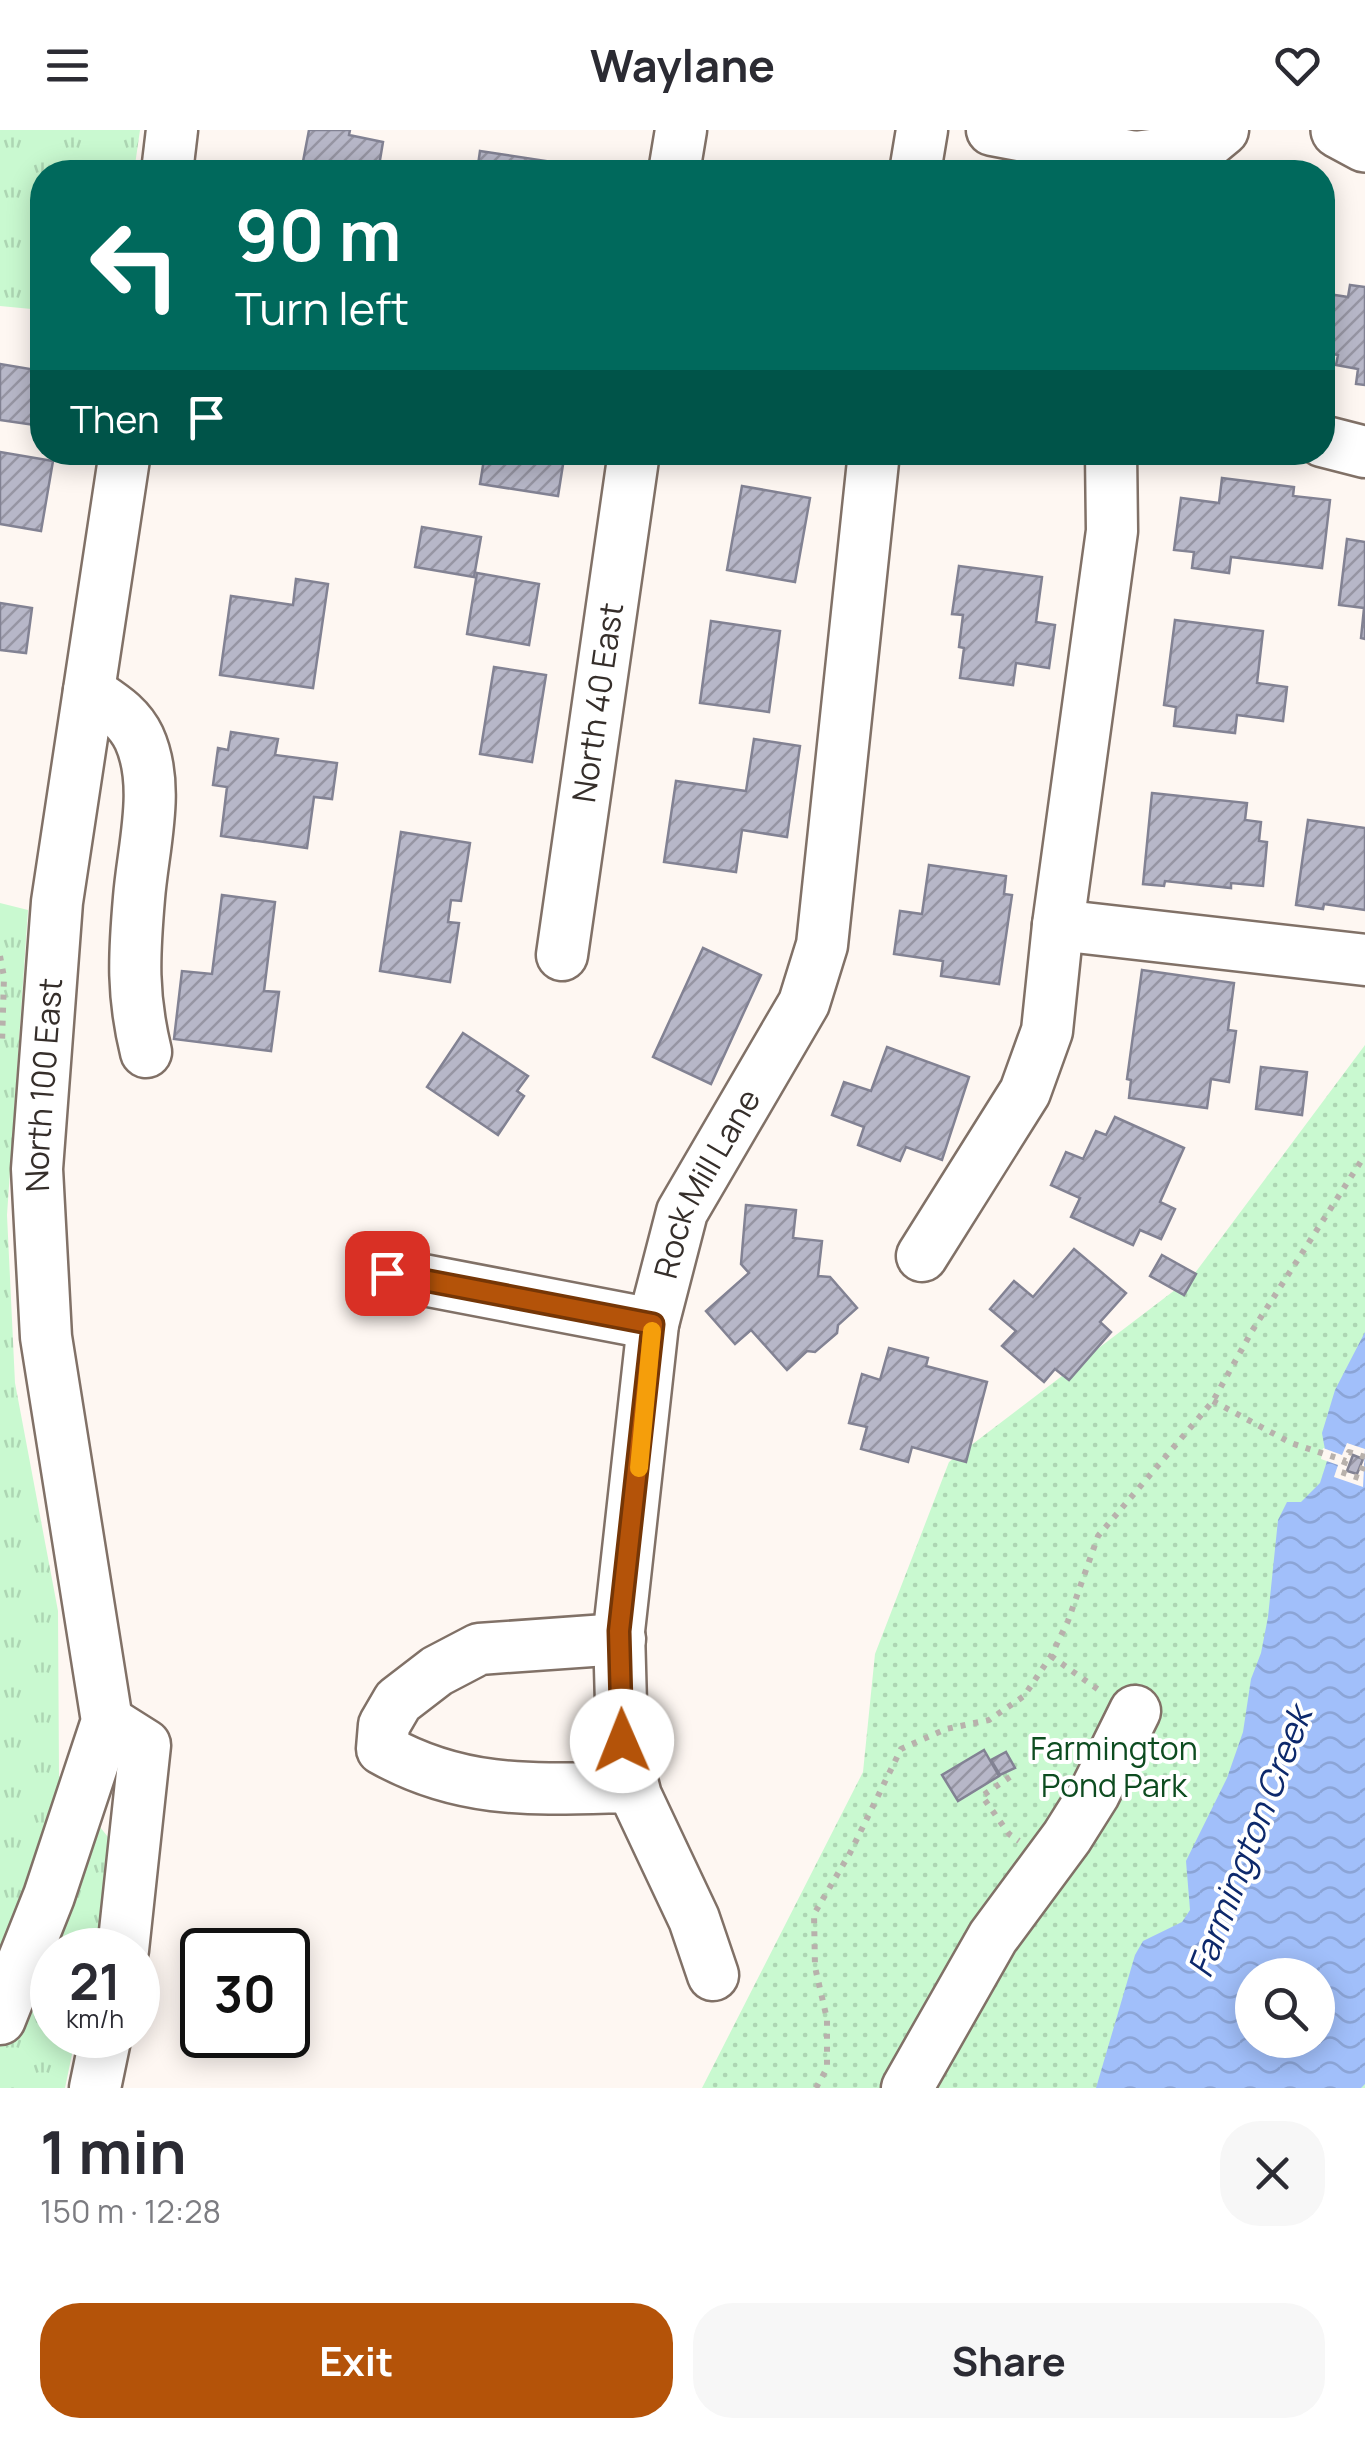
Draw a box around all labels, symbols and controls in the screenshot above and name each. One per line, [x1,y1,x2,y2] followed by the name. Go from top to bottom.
[590,34,775,96] text: Waylane
[40,38,95,93] icon: menu
[1270,38,1325,93] icon: heart
[235,186,402,282] text: 90 m
[70,200,200,330] icon: left
[235,277,409,339] text: Turn left
[179,390,234,445] icon: arrive
[70,392,159,444] text: Then
[561,600,633,805] street label: North 40 East
[14,977,72,1193] street label: North 100 East
[643,1081,770,1283] street label: Rock Mill Lane
[345,1231,430,1316] pin
[360,1246,415,1301] icon: arrive
[570,1689,674,1793] position arrow
[1175,1695,1324,1984] water label: Farmington Creek
[1030,1726,1198,1807] park label: Farmington Pond Park
[180,1928,310,2058] speed limit sign: 30
[69,1947,121,2015] text: 21
[1235,1958,1335,2058] map controls
[1235,1958,1335,2058] button: search
[66,2001,124,2036] text: km/h
[40,2110,187,2192] text: 1 min
[1220,2121,1325,2226] button: close
[40,2189,221,2233] text: 150 m · 12:28
[40,2303,673,2418] button: Exit
[693,2303,1325,2418] button: Share

